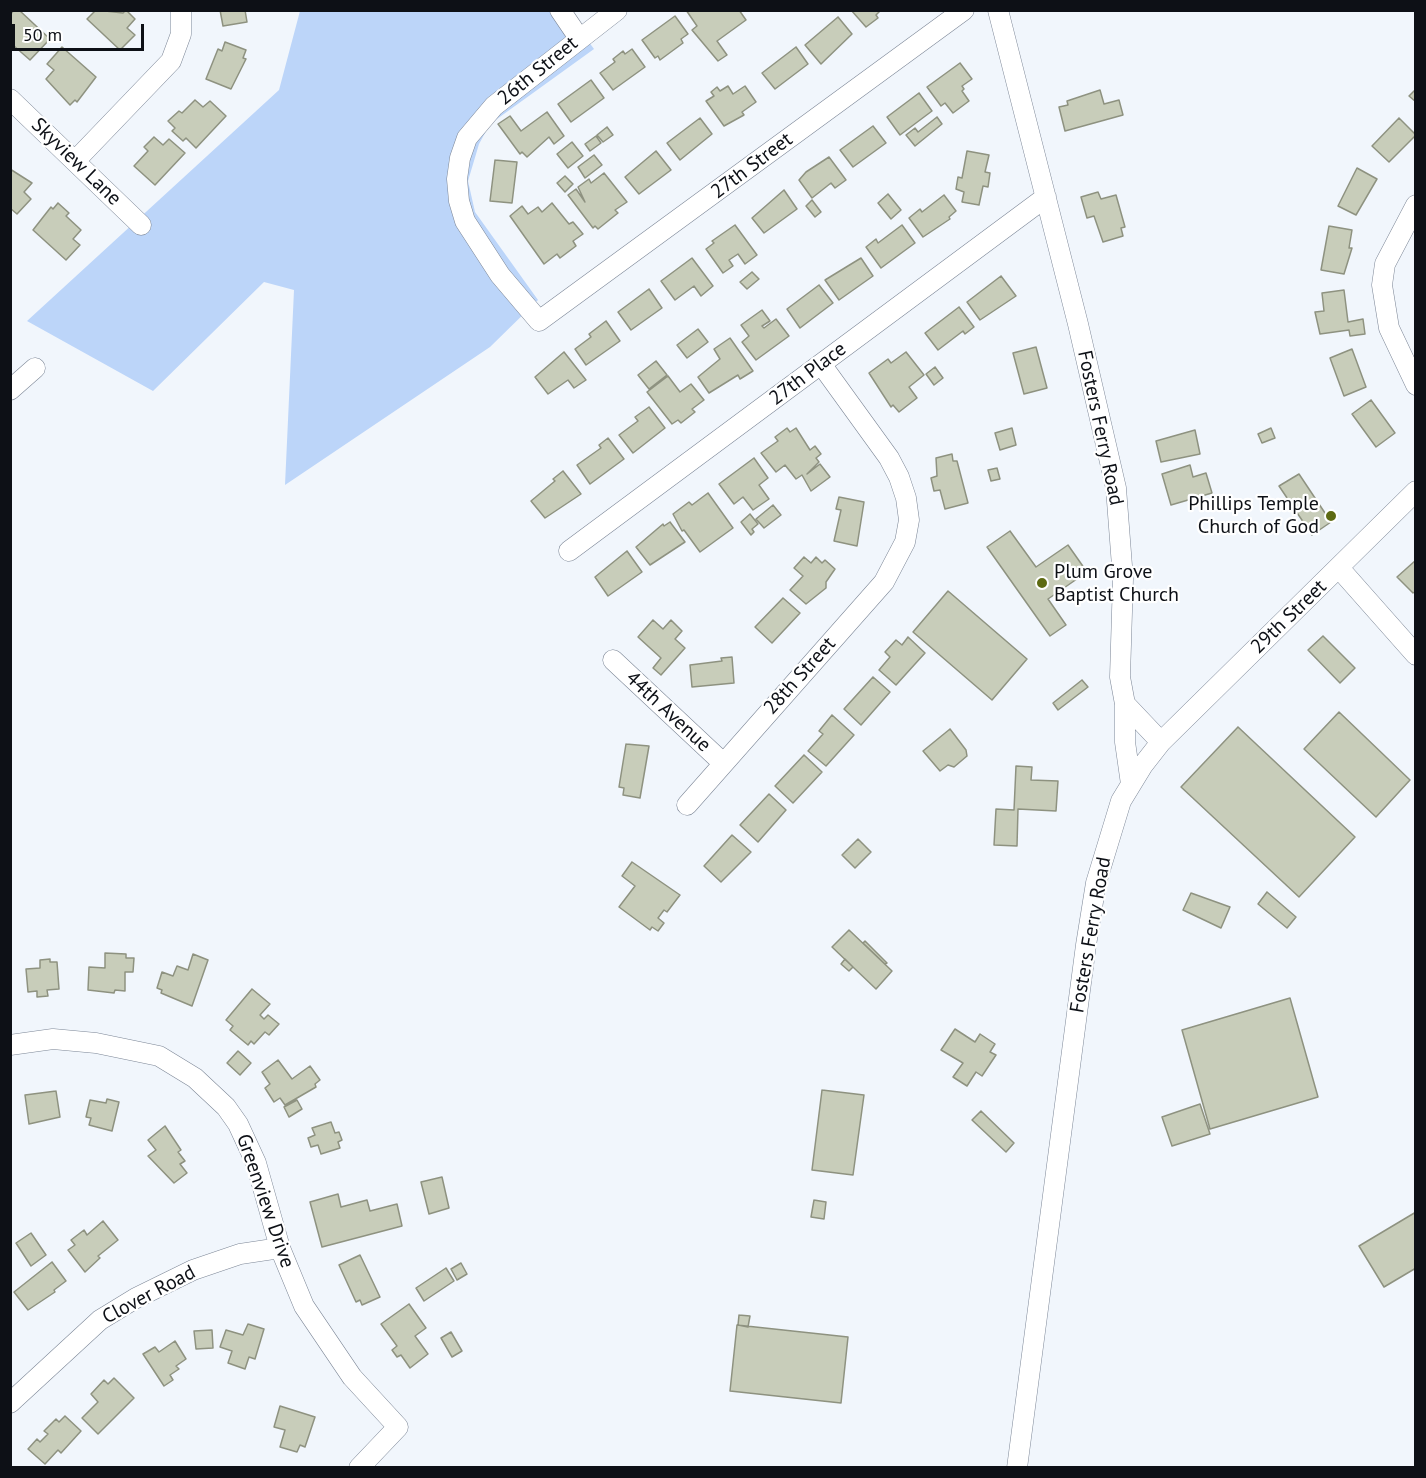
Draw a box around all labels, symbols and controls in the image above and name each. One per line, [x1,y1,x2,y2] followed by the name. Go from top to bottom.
[15,12,147,50] scale bar
[23,23,62,46] text: 50 m
[493,31,583,111] street label: 26th Street
[26,113,126,211] street label: Skyview Lane
[707,128,797,204] street label: 27th Street
[765,337,851,411] street label: 27th Place
[1072,348,1128,508] street label: Fosters Ferry Road
[1188,492,1319,539] place label: Phillips Temple Church of God
[1324,509,1338,523] marker: Phillips Temple Church of God
[1054,560,1179,607] place label: Plum Grove Baptist Church
[1246,575,1332,659] street label: 29th Street
[1035,576,1049,590] marker: Plum Grove Baptist Church
[759,632,841,720] street label: 28th Street
[621,667,715,757] street label: 44th Avenue
[1065,855,1117,1015] street label: Fosters Ferry Road
[231,1131,299,1271] street label: Greenview Drive
[98,1261,200,1329] street label: Clover Road

